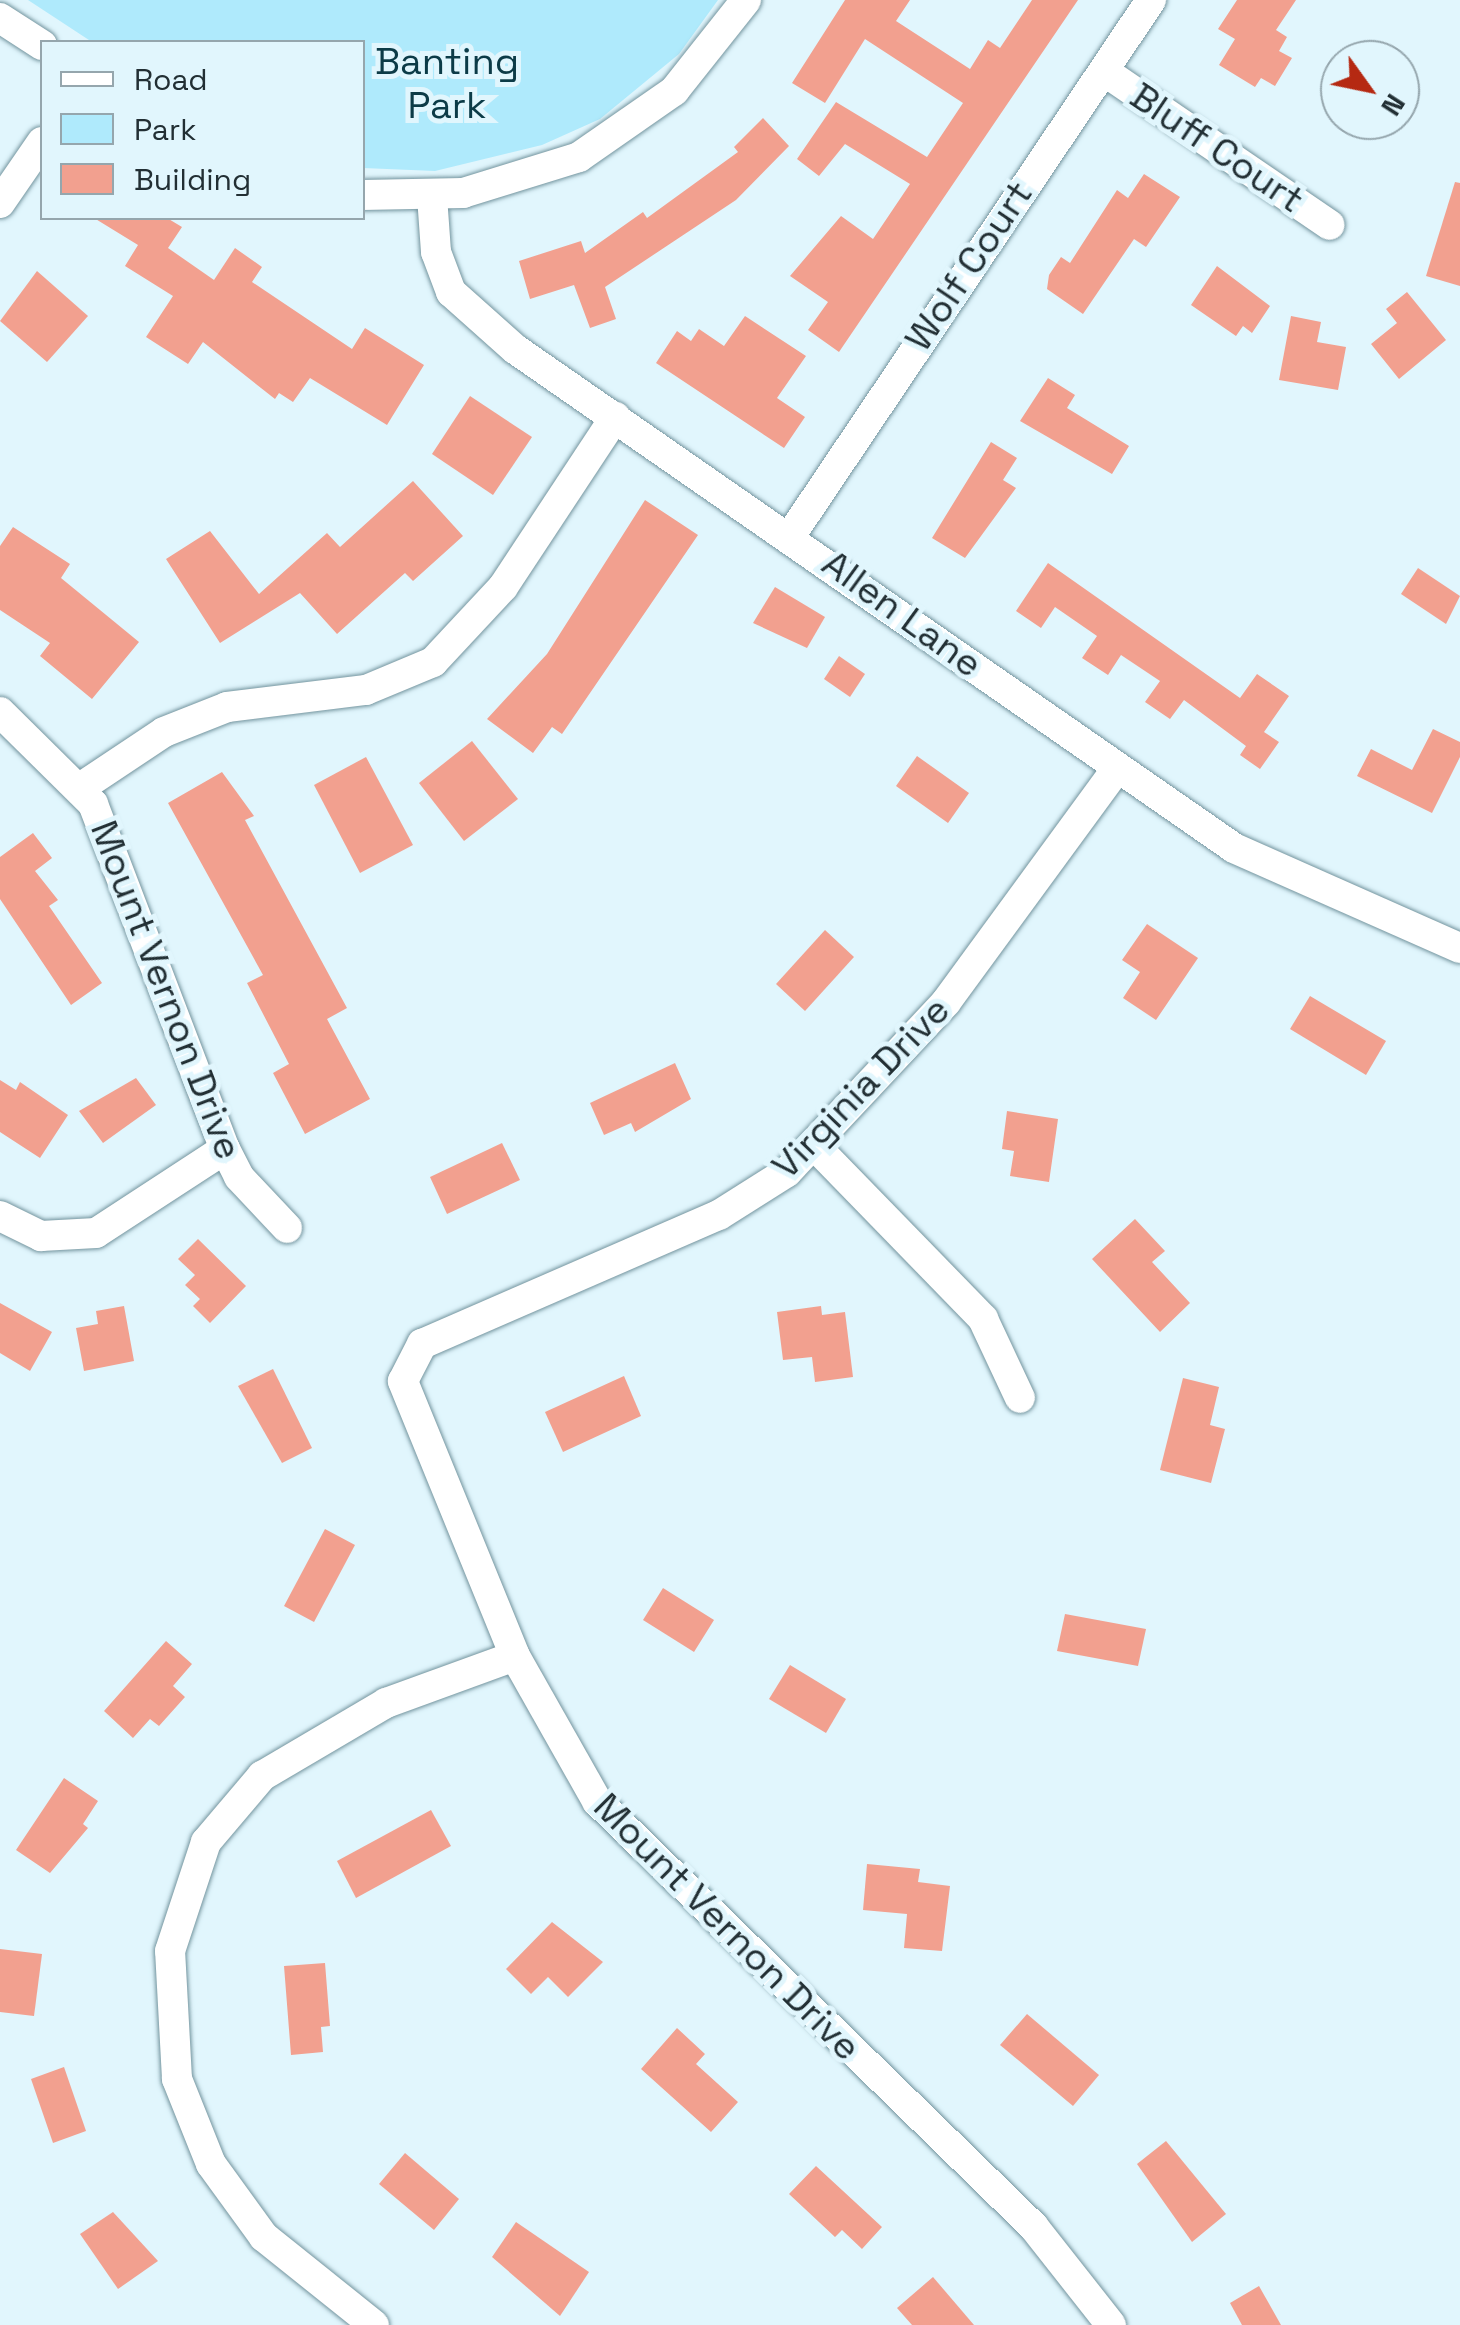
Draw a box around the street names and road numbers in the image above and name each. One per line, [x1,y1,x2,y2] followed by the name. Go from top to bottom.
[1122,73,1312,223] street label: Bluff Court
[896,172,1042,360] street label: Wolf Court
[813,541,991,687] street label: Allen Lane
[80,814,252,1166] street label: Mount Vernon Drive
[763,987,959,1189] street label: Virginia Drive
[584,1784,870,2070] street label: Mount Vernon Drive

